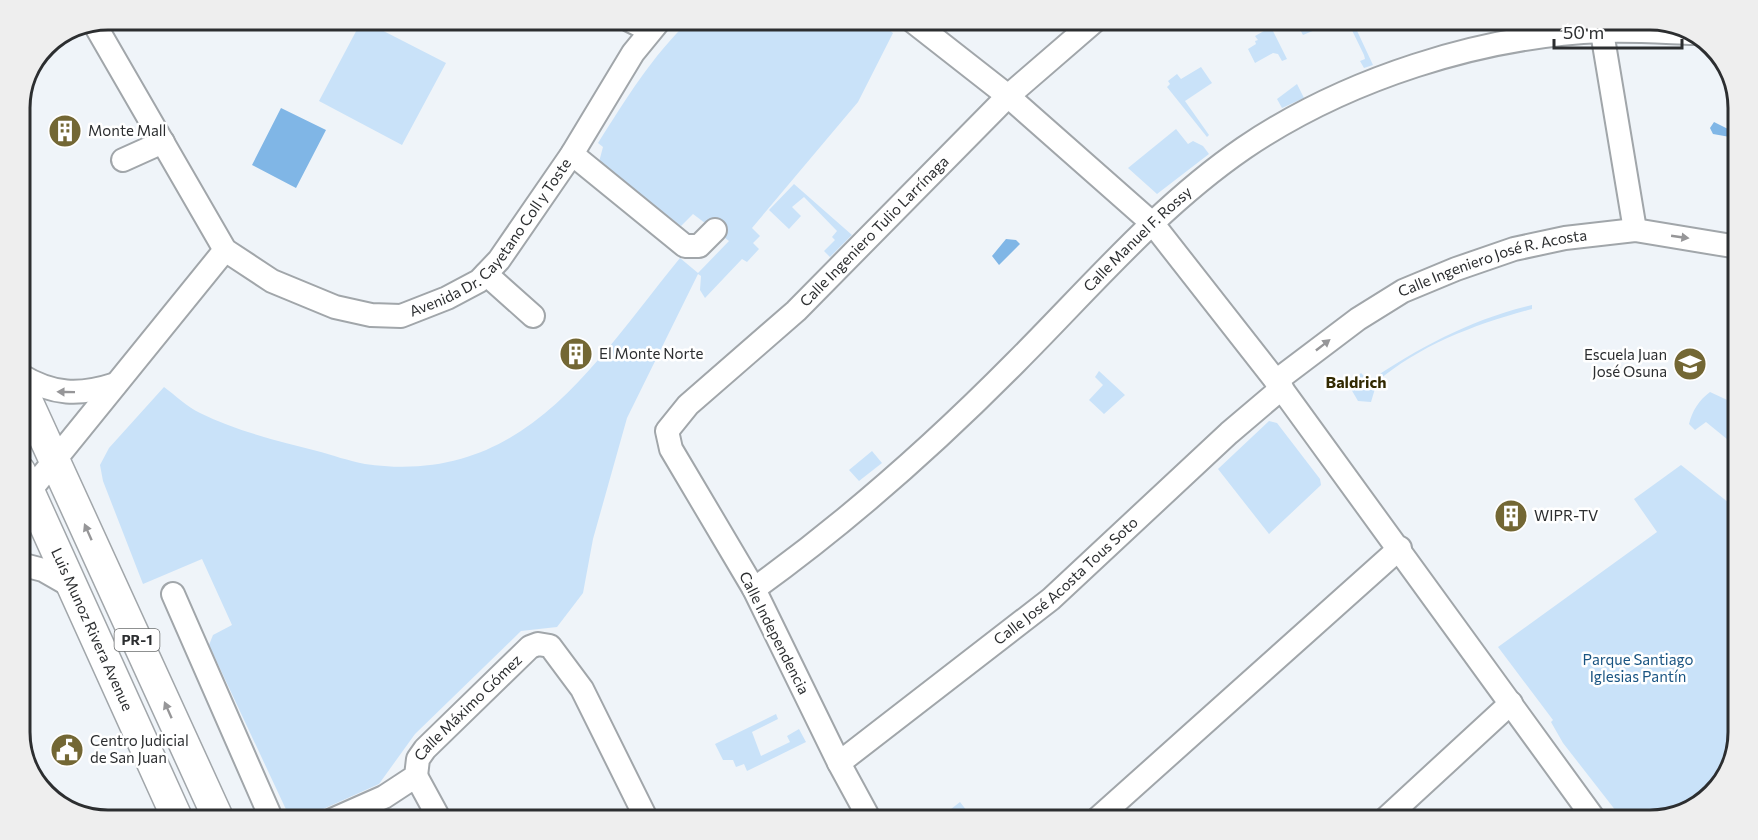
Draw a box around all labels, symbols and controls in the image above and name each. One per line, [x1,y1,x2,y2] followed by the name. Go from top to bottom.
[1554,12,1682,50] scale bar
[1563,21,1604,43] text: 50 m
[47,113,83,149] building icon: Monte Mall
[88,121,166,139] place label: Monte Mall
[796,152,952,310] street label: Calle Ingeniero Tulio Larrínaga
[407,155,574,320] street label: Avenida Dr. Cayetano Coll y Toste
[1079,182,1195,295] street label: Calle Manuel F. Rossy
[1395,226,1588,300] street label: Calle Ingeniero José R. Acosta
[1671,233,1690,242] one-way arrow
[558,336,594,372] building icon: El Monte Norte
[1315,339,1331,352] one-way arrow
[599,344,704,362] place label: El Monte Norte
[1584,345,1667,380] place label: Escuela Juan José Osuna
[1672,346,1708,382] school or university icon: Escuela Juan José Osuna
[1326,372,1386,391] district label: Baldrich
[56,387,75,396] one-way arrow
[1493,498,1529,534] building icon: WIPR-TV
[1534,506,1598,524] place label: WIPR-TV
[990,513,1141,648] street label: Calle José Acosta Tous Soto
[83,524,92,541] one-way arrow
[48,545,137,714] street label: Luis Munoz Rivera Avenue
[736,568,814,697] street label: Calle Independencia
[114,629,160,651] road number: PR-1
[410,650,525,764] street label: Calle Máximo Gómez
[1583,650,1694,685] park label: Parque Santiago Iglesias Pantín
[164,701,173,718] one-way arrow
[90,731,189,766] place label: Centro Judicial de San Juan
[49,732,85,768] public building icon: Centro Judicial de San Juan

